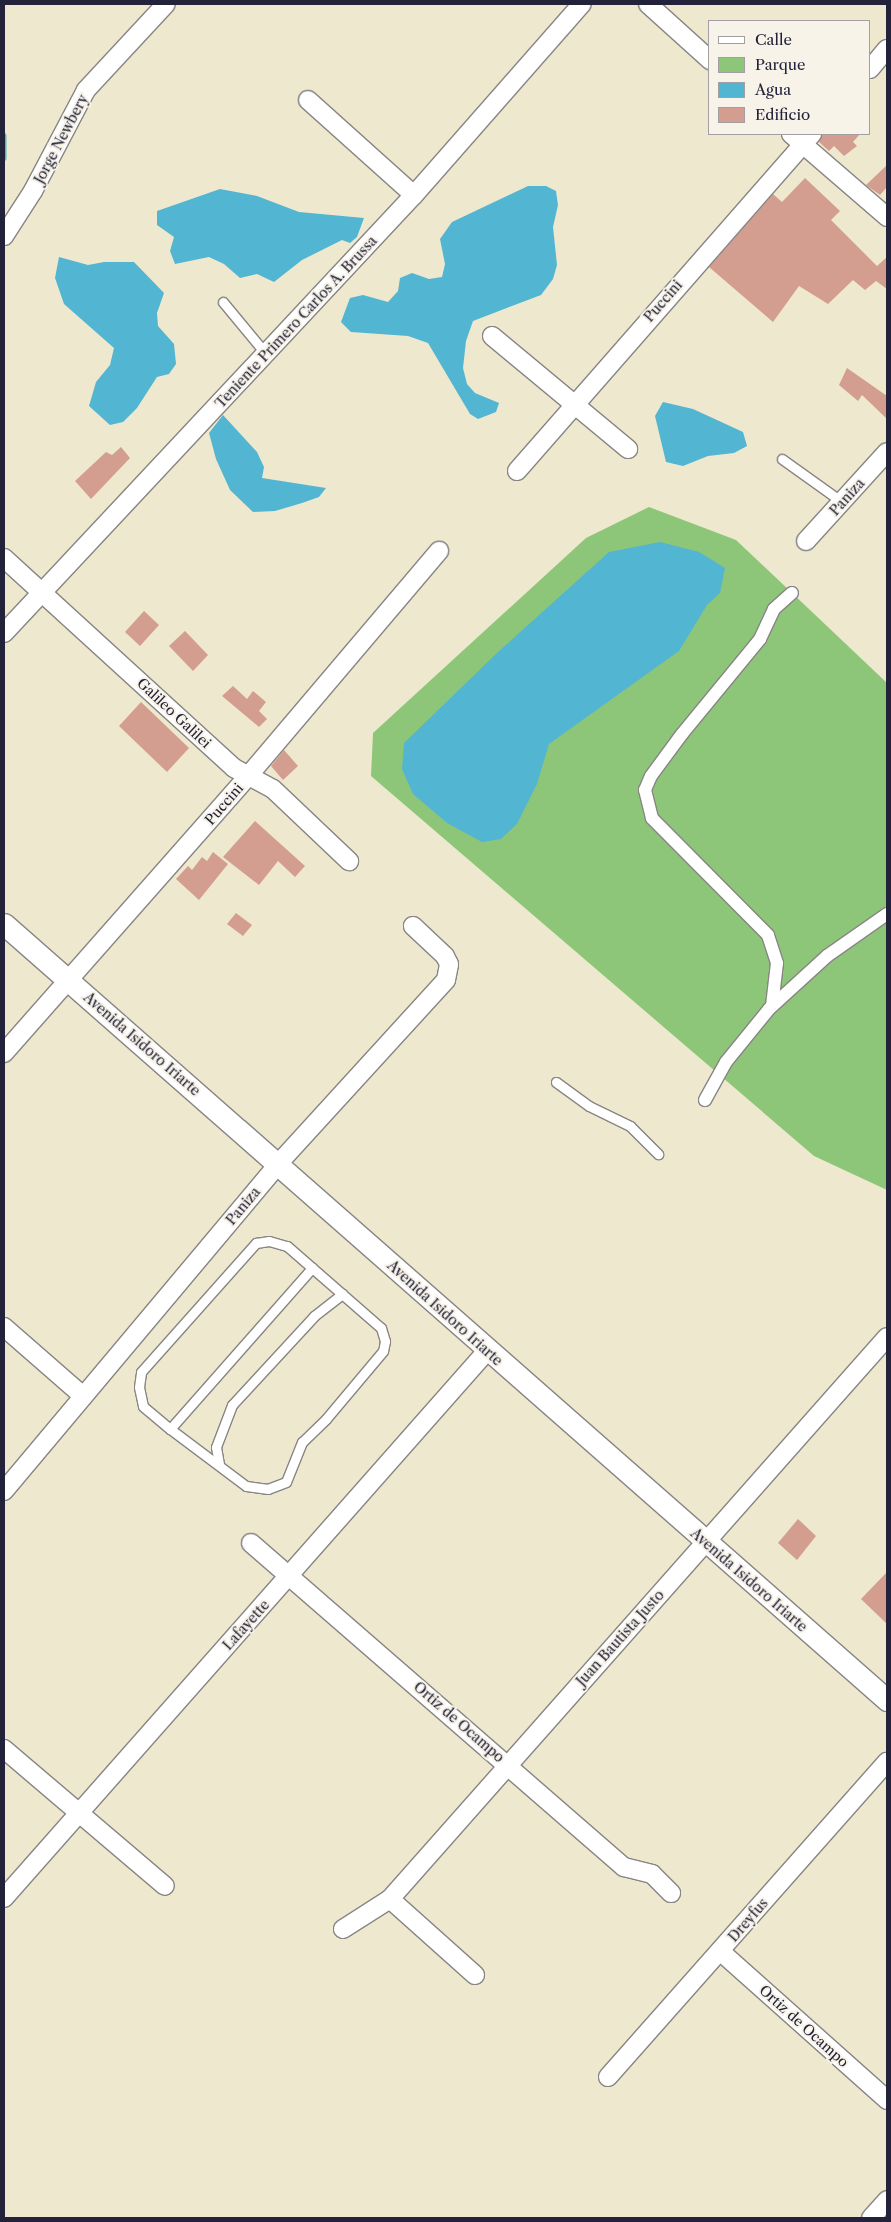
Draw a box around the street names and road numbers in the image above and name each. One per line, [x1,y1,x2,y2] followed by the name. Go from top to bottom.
[30,92,92,186] street label: Jorge Newbery
[212,232,380,412] street label: Teniente Primero Carlos A. Brussa
[640,277,686,325] street label: Puccini
[826,475,868,519] street label: Paniza
[134,675,214,751] street label: Galileo Galilei
[201,780,247,828] street label: Puccini
[80,989,204,1099] street label: Avenida Isidoro Iriarte
[222,1184,264,1228] street label: Paniza
[384,1257,506,1369] street label: Avenida Isidoro Iriarte
[687,1525,811,1635] street label: Avenida Isidoro Iriarte
[572,1587,668,1689] street label: Juan Bautista Justo
[219,1597,273,1653] street label: Lafayette
[410,1678,508,1766] street label: Ortiz de Ocampo
[725,1895,771,1945] street label: Dreyfus
[756,1981,852,2071] street label: Ortiz de Ocampo

